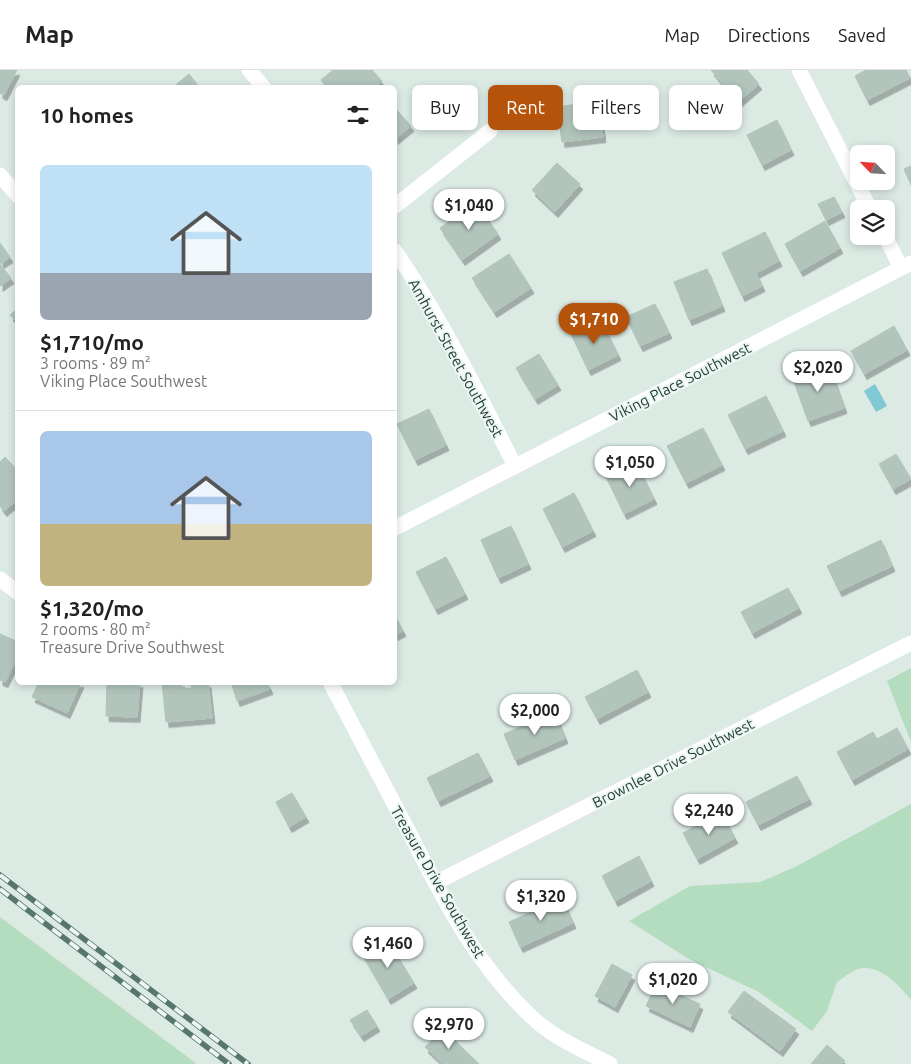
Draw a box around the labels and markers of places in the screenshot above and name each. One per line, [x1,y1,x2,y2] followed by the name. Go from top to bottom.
[428,189,510,231] pin: $1,040
[553,302,635,345] pin: $1,710
[777,350,859,393] pin: $2,020
[589,446,671,488] pin: $1,050
[494,694,576,736] pin: $2,000
[668,794,750,836] pin: $2,240
[500,880,582,922] pin: $1,320
[347,926,429,969] pin: $1,460
[632,962,714,1005] pin: $1,020
[408,1008,490,1050] pin: $2,970

